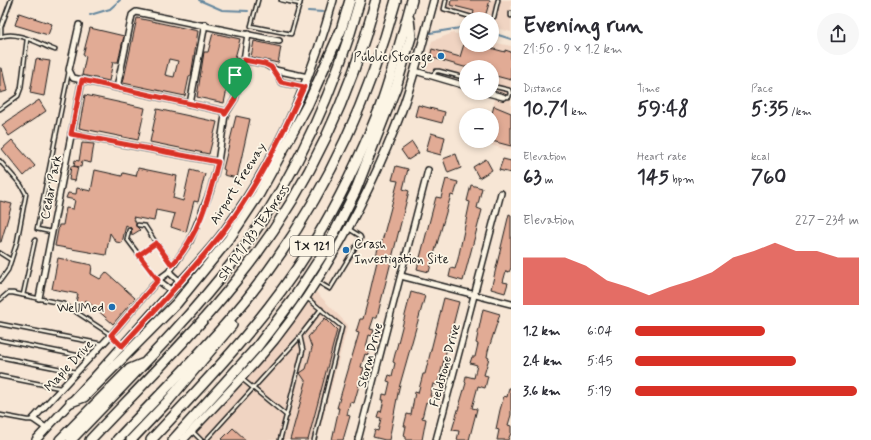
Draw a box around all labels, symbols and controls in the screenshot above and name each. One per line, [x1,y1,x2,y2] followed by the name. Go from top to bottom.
[459,12,499,148] map controls
[459,12,499,52] button: layers
[523,12,643,40] text: Evening run
[817,13,859,55] button: share
[523,41,622,58] text: 21:50 · 9 × 1.2 km
[353,49,433,68] place label: Public Storage
[436,51,446,61] marker: Public Storage
[218,58,252,99] pin
[459,60,499,100] button: +
[224,64,246,86] icon: arrive
[523,82,562,96] text: Distance
[637,82,660,96] text: Time
[751,82,773,96] text: Pace
[523,96,568,123] text: 10.71
[637,96,689,123] text: 59:48
[751,96,788,123] text: 5:35
[568,105,587,119] text: km
[788,105,812,119] text: /km
[459,108,499,148] button: −
[206,139,270,228] street label: Airport Freeway
[523,150,566,164] text: Elevation
[637,150,686,164] text: Heart rate
[751,150,769,164] text: kcal
[37,153,66,221] street label: Cedar Park
[523,164,542,191] text: 63
[637,164,669,191] text: 145
[751,164,786,191] text: 760
[542,173,553,187] text: m
[669,173,694,187] text: bpm
[215,181,294,284] street label: SH 121/183 TEXpress
[523,212,574,229] text: Elevation
[795,212,859,229] text: 227–234 m
[290,236,334,256] road number: TX 121
[354,236,449,268] place label: Crash Investigation Site
[341,245,351,255] marker: Crash Investigation Site
[57,300,104,317] place label: WellMed
[107,302,117,312] marker: WellMed
[354,321,387,390] street label: Storm Drive
[426,322,465,409] street label: Fieldstone Drive
[523,323,560,340] text: 1.2 km
[587,323,612,340] text: 6:04
[41,336,98,396] street label: Maple Drive
[523,353,562,370] text: 2.4 km
[587,353,613,370] text: 5:45
[523,383,561,400] text: 3.6 km
[587,383,612,400] text: 5:19

